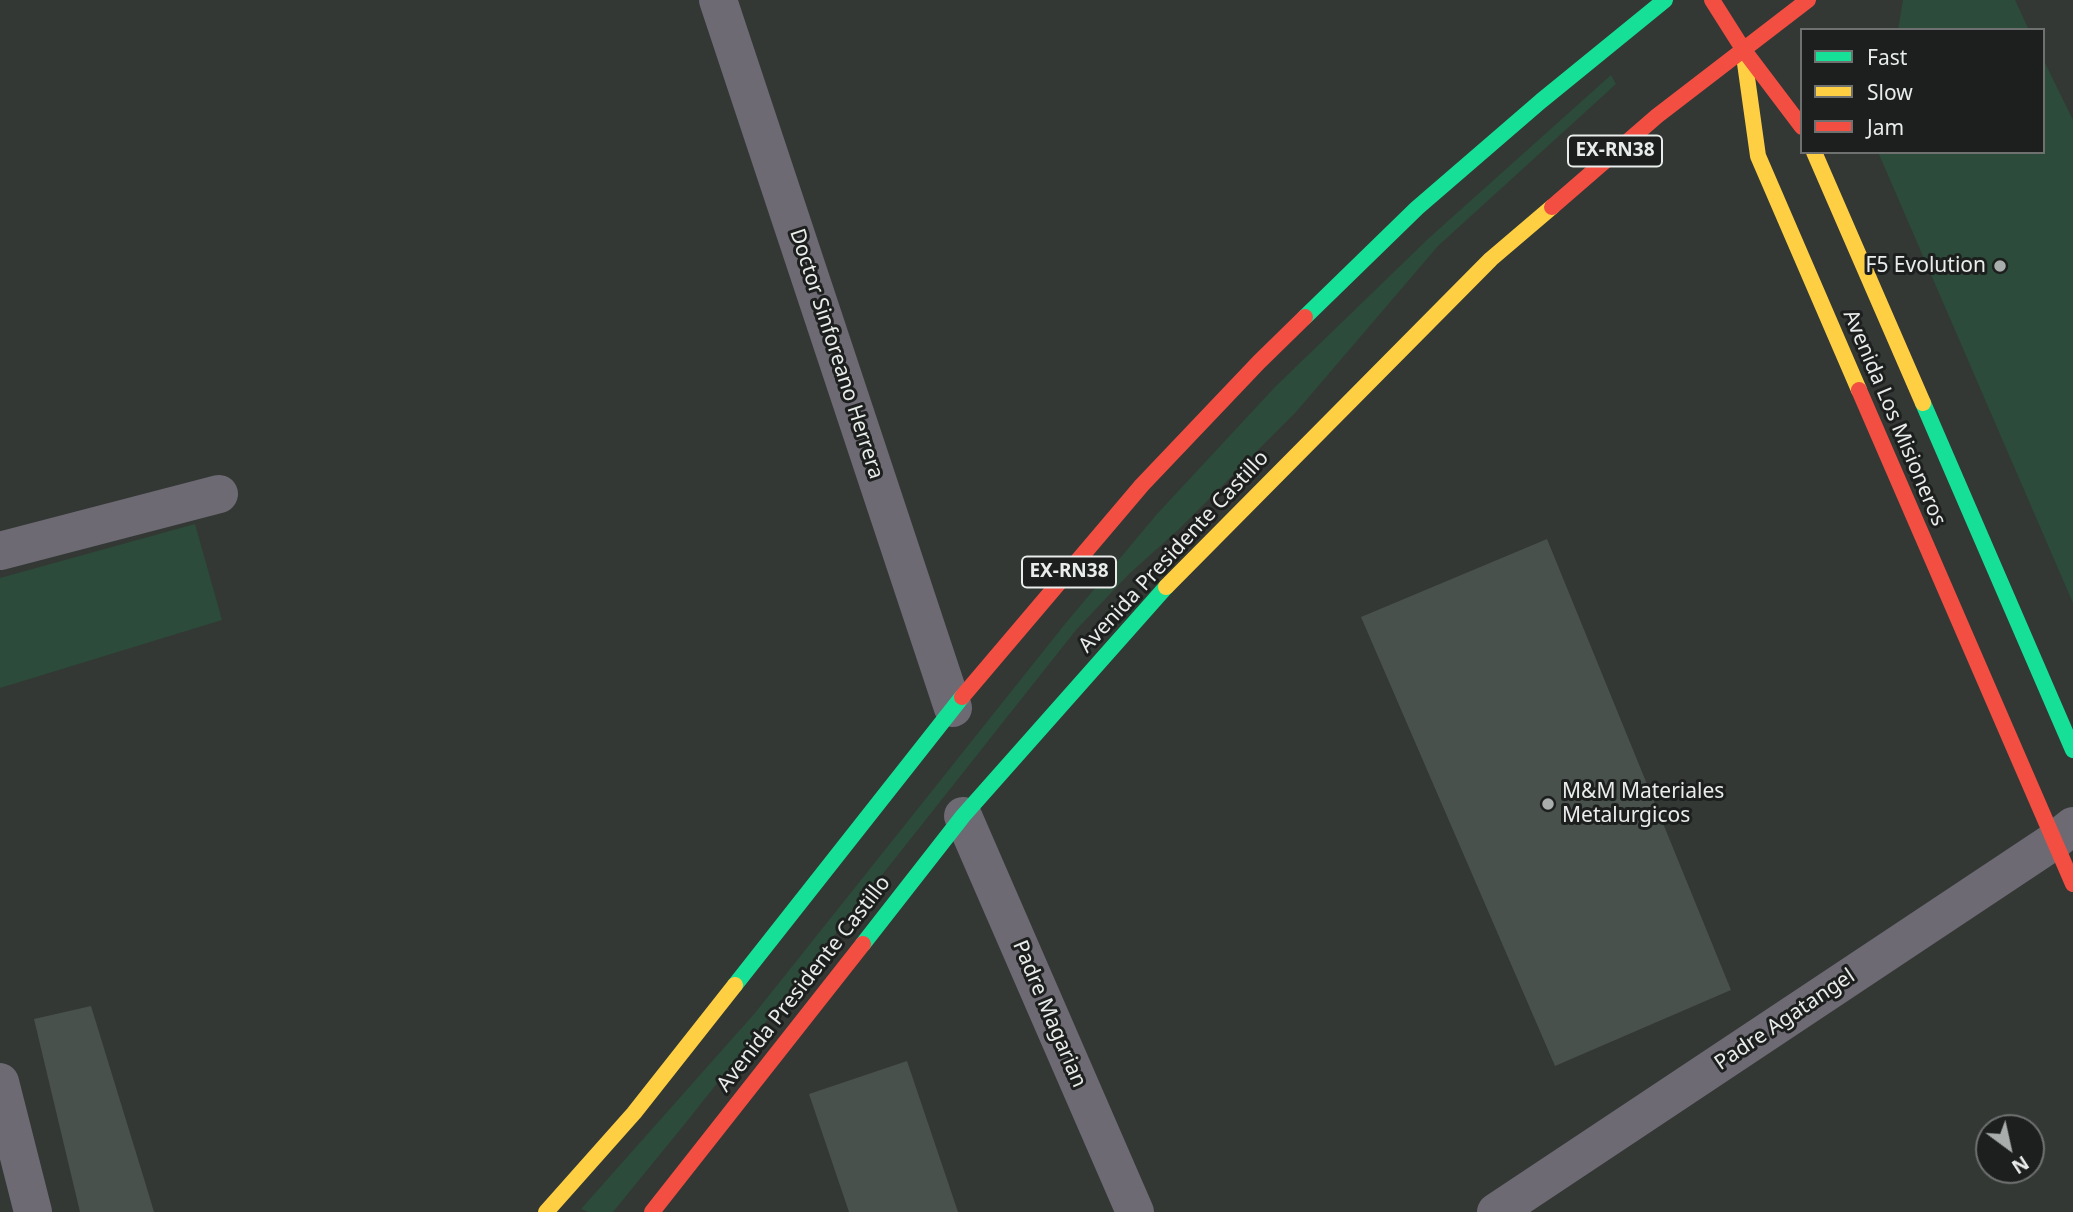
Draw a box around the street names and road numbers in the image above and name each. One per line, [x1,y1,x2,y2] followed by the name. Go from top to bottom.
[1568,136,1662,167] road number: EX-RN38
[784,226,888,482] street label: Doctor Sinforeano Herrera
[1837,306,1951,530] street label: Avenida Los Misioneros
[1074,446,1274,658] street label: Avenida Presidente Castillo
[1022,556,1116,587] road number: EX-RN38
[712,871,896,1097] street label: Avenida Presidente Castillo
[1007,937,1091,1091] street label: Padre Magarian
[1710,964,1860,1076] street label: Padre Agatangel

